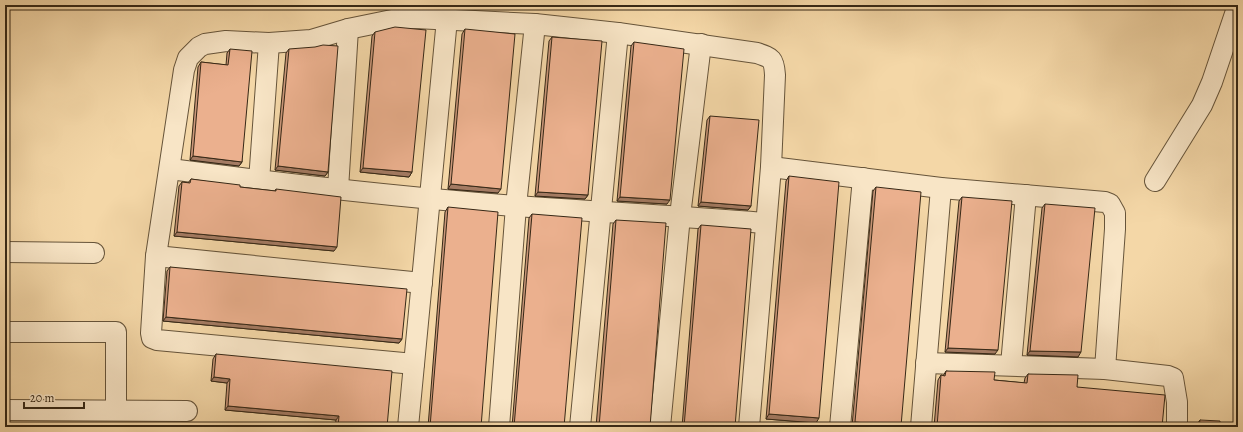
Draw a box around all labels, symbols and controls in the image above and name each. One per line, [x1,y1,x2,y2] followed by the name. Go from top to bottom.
[24,384,84,410] scale bar
[30,390,54,406] text: 20 m

